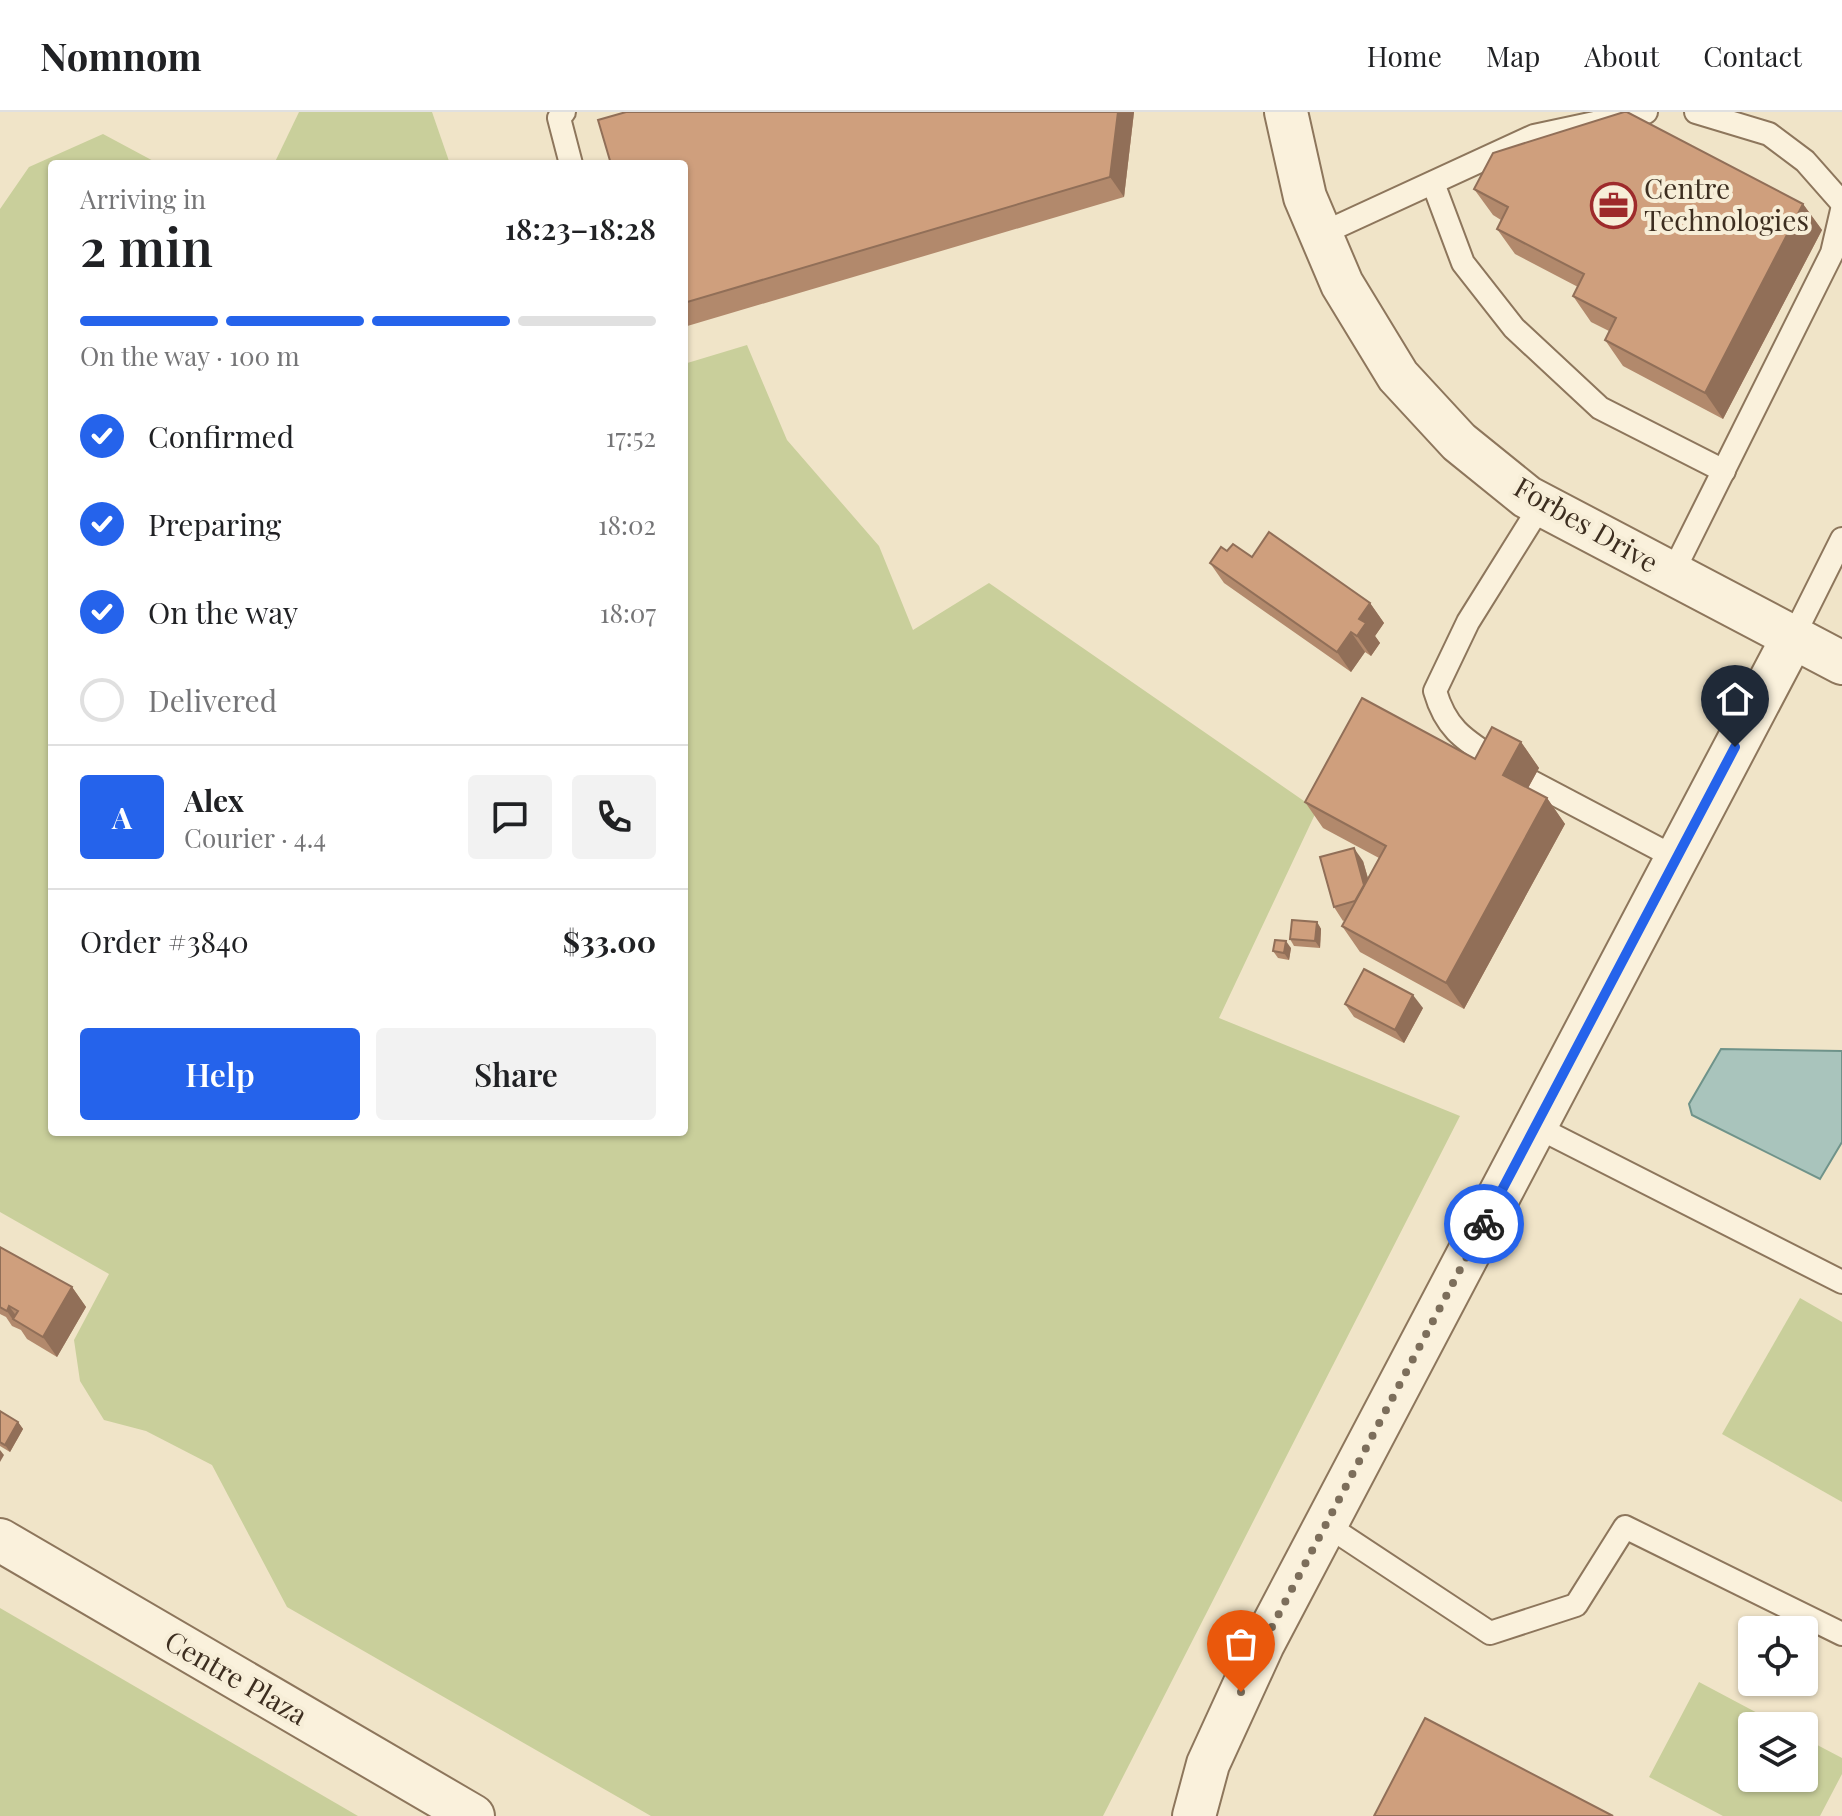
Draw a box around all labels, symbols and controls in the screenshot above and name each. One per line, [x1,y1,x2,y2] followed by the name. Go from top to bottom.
[40,30,202,81] text: Nomnom
[1367,37,1442,74] text: Home
[1486,37,1540,74] text: Map
[1584,37,1659,74] text: About
[1703,37,1802,74] text: Contact
[1644,169,1809,238] place label: Centre Technologies
[80,181,206,216] text: Arriving in
[1589,181,1637,229] office icon: Centre Technologies
[505,208,656,248] text: 18:23–18:28
[80,211,213,280] text: 2 min
[80,338,300,373] text: On the way · 100 m
[80,414,124,458] icon: check
[148,416,294,456] text: Confirmed
[606,419,656,454] text: 17:52
[1508,468,1665,580] street label: Forbes Drive
[80,502,124,546] icon: check
[148,504,281,544] text: Preparing
[598,507,656,542] text: 18:02
[80,590,124,634] icon: check
[148,592,298,632] text: On the way
[600,595,656,630] text: 18:07
[1701,665,1769,747] pin
[1713,677,1757,721] icon: home
[148,680,277,720] text: Delivered
[468,775,552,859] button: chat
[572,775,656,859] button: phone
[184,780,244,820] text: Alex
[112,797,132,837] text: A
[184,820,326,855] text: Courier · 4.4
[80,921,249,961] text: Order #3840
[563,921,656,961] text: $33.00
[80,1028,360,1120] button: Help
[376,1028,656,1120] button: Share
[1444,1184,1524,1264] courier
[1462,1202,1506,1246] icon: bike
[1207,1610,1275,1692] pin
[1738,1616,1818,1792] map controls
[1738,1616,1818,1696] button: locate
[159,1621,315,1732] street label: Centre Plaza
[1219,1622,1263,1666] icon: bag
[1738,1712,1818,1792] button: layers

